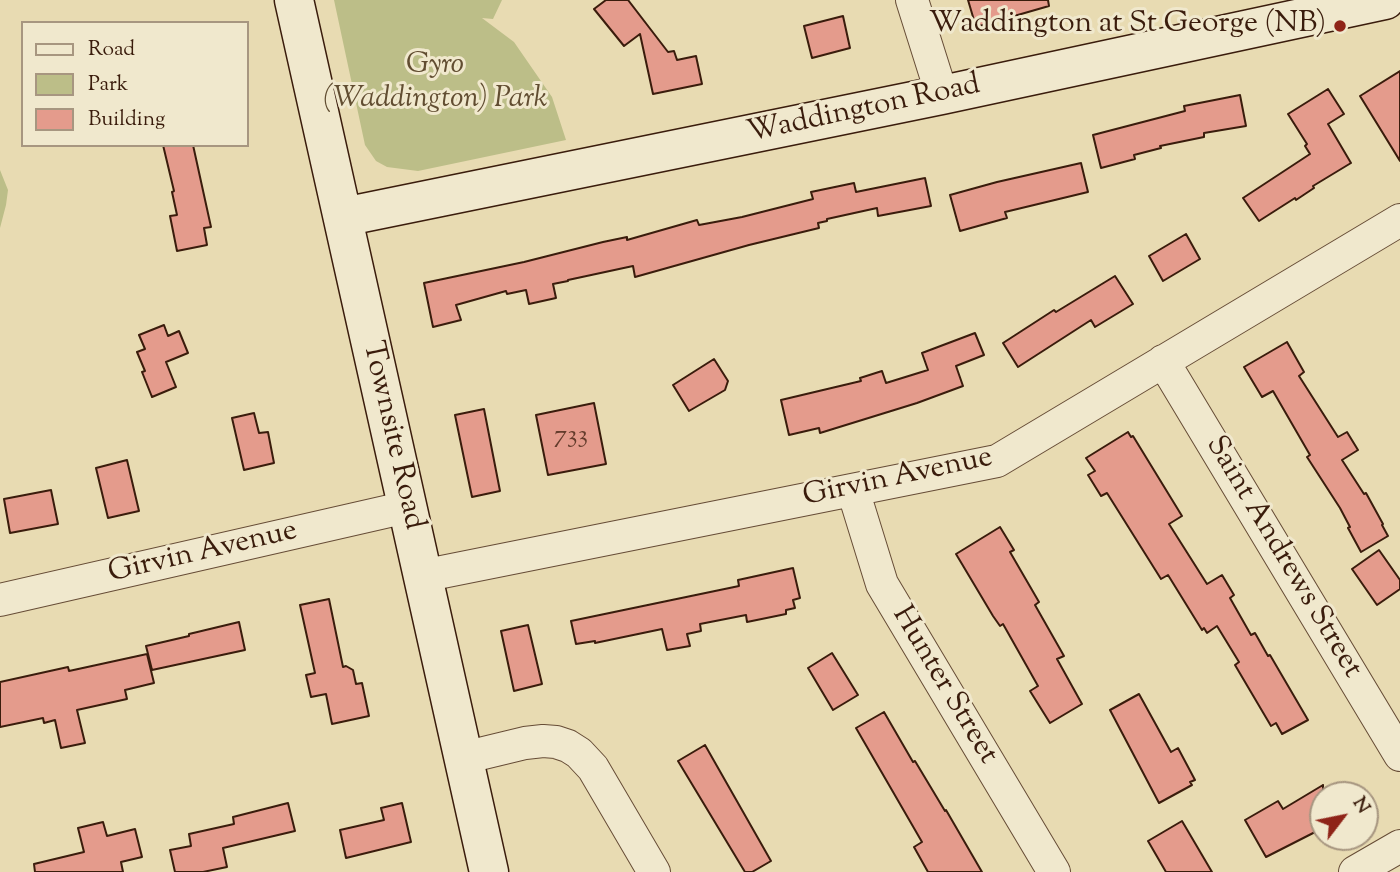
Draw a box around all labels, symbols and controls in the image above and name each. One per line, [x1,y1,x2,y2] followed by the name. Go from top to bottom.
[929,8,1326,44] place label: Waddington at St George (NB)
[1332,18,1348,34] marker: Waddington at St George (NB)
[21,21,248,147] legend
[88,35,135,65] text: Road
[323,49,547,119] park label: Gyro (Waddington) Park
[744,69,984,153] street label: Waddington Road
[88,70,128,100] text: Park
[88,105,165,135] text: Building
[352,338,430,534] street label: Townsite Road
[554,422,588,454] house number: 733
[1196,431,1368,685] street label: Saint Andrews Street
[800,441,996,517] street label: Girvin Avenue
[105,515,301,593] street label: Girvin Avenue
[882,601,1004,771] street label: Hunter Street
[1309,781,1379,851] north arrow
[1345,792,1376,819] text: N

